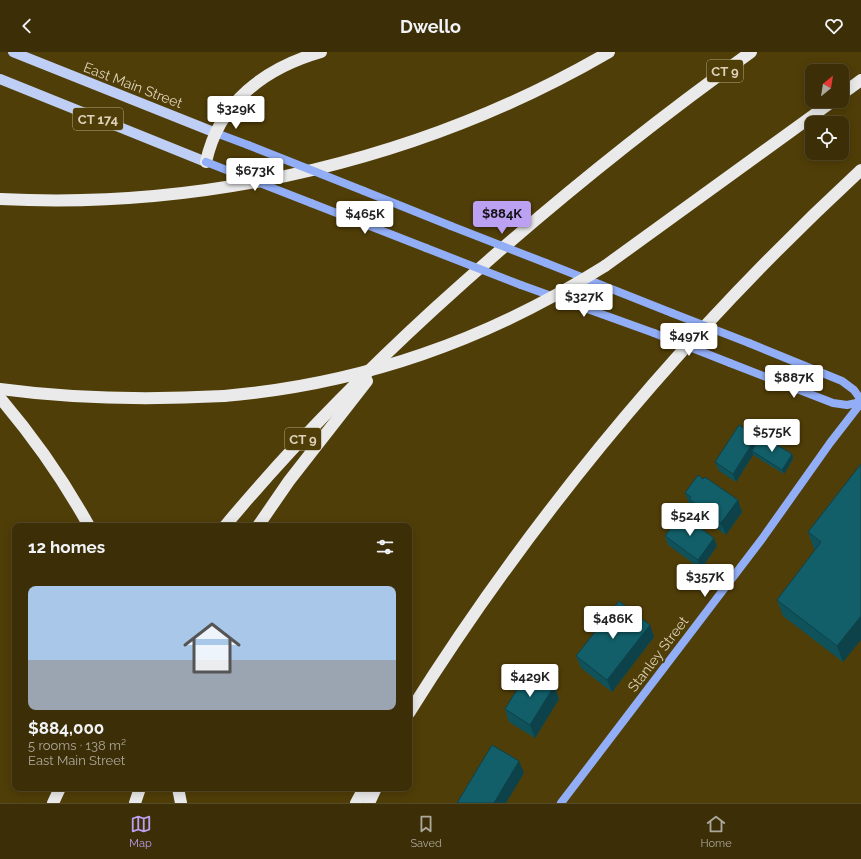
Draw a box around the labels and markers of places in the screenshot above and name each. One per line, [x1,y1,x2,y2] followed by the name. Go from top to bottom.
[208,96,264,130] pin: $329K
[227,158,283,192] pin: $673K
[337,201,393,235] pin: $465K
[474,201,530,235] pin: $884K
[556,284,612,318] pin: $327K
[661,323,717,357] pin: $497K
[766,365,822,399] pin: $887K
[744,419,800,453] pin: $575K
[662,503,718,537] pin: $524K
[677,564,733,598] pin: $357K
[585,606,641,640] pin: $486K
[502,664,558,698] pin: $429K

